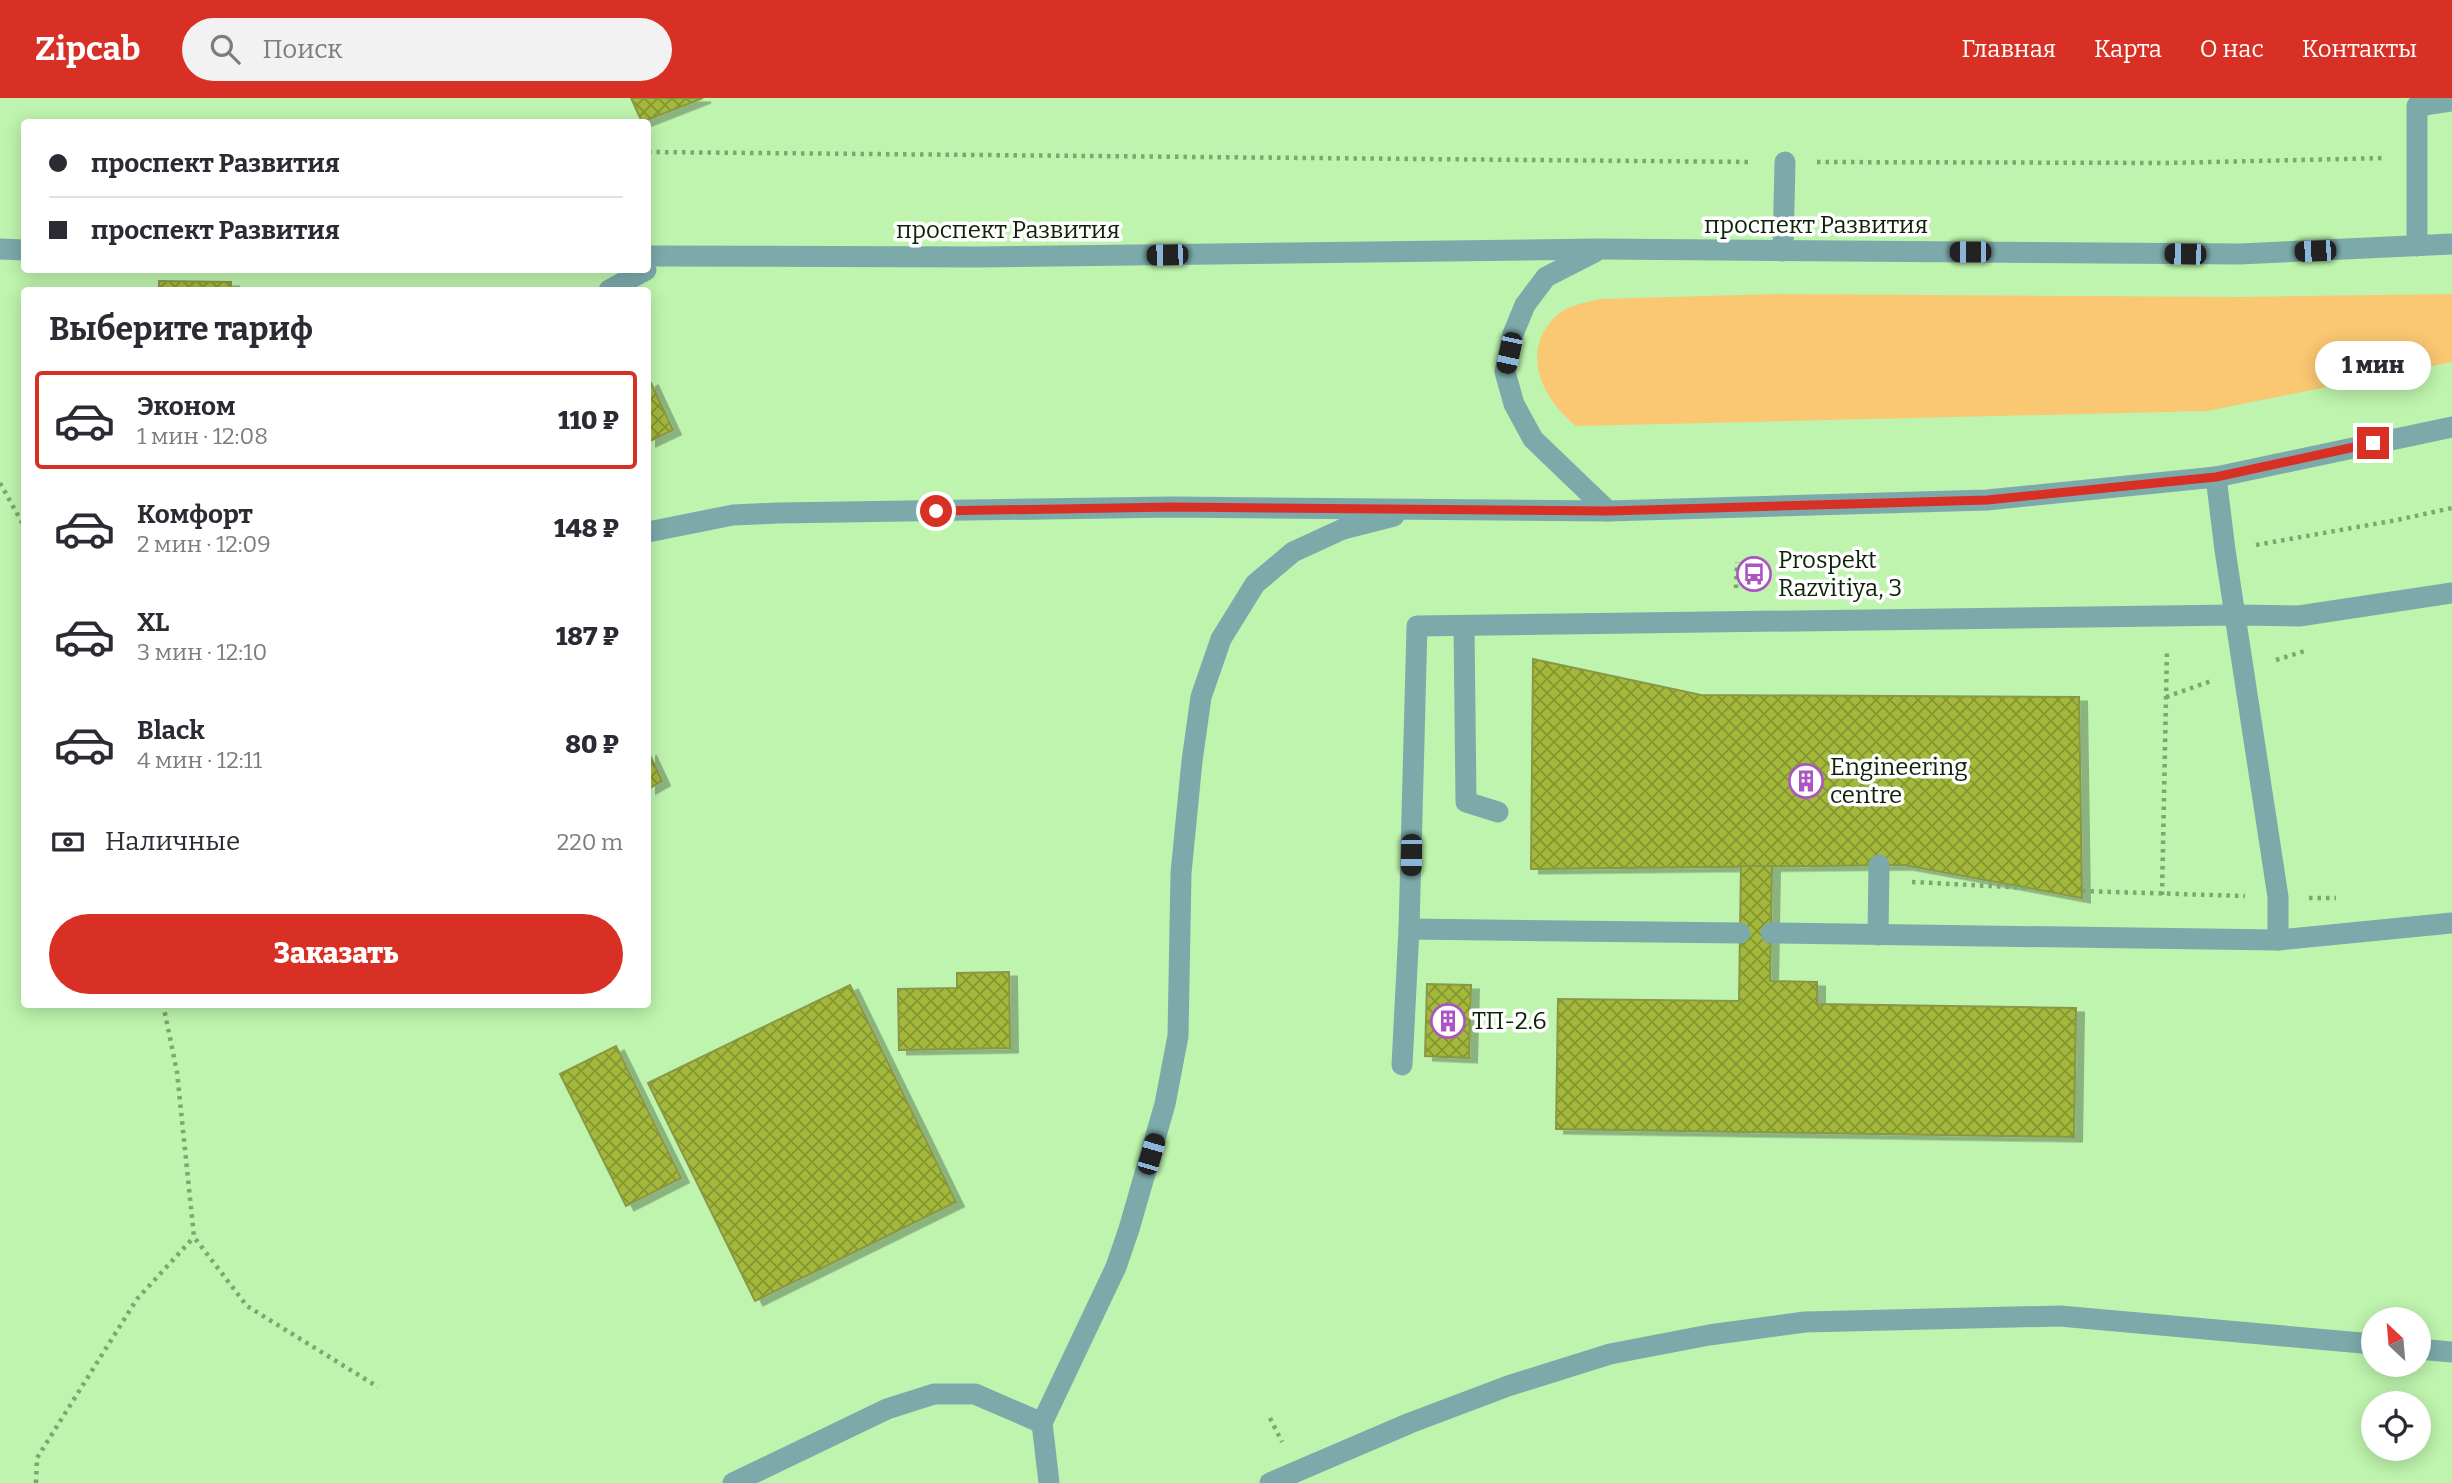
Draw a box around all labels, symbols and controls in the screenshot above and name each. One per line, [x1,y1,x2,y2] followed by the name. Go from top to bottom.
[182,18,672,81] search box
[35,29,140,69] text: Zipcab
[206,30,244,68] icon: search
[262,34,343,65] text: Поиск
[1961,35,2056,63] text: Главная
[2094,35,2162,63] text: Карта
[2200,35,2264,63] text: О нас
[2302,35,2417,63] text: Контакты
[91,148,340,179] text: проспект Развития
[1704,211,1928,239] street label: проспект Развития
[91,215,340,246] text: проспект Развития
[896,216,1120,244] street label: проспект Развития
[2294,240,2337,262] car
[1950,242,1992,263] car
[2164,243,2207,265] car
[1146,244,1189,266] car
[49,310,313,348] text: Выберите тариф
[1495,330,1524,376] car
[2315,342,2431,390] callout: 1 мин
[2342,351,2404,379] text: 1 мин
[53,389,116,452] icon: car
[137,391,236,422] text: Эконом
[558,405,619,436] text: 110 ₽
[137,422,268,450] text: 1 мин · 12:08
[2357,427,2389,459] route end
[920,495,952,527] route start
[53,497,116,560] icon: car
[137,499,253,530] text: Комфорт
[554,513,619,544] text: 148 ₽
[137,530,271,558] text: 2 мин · 12:09
[1778,546,1902,602] place label: Prospekt Razvitiya, 3
[1735,555,1773,593] bus stop icon: Prospekt Razvitiya, 3
[53,605,116,668] icon: car
[137,607,169,638] text: XL
[556,621,619,652] text: 187 ₽
[137,638,267,666] text: 3 мин · 12:10
[53,713,116,776] icon: car
[137,715,205,746] text: Black
[565,729,619,760] text: 80 ₽
[137,746,262,774] text: 4 мин · 12:11
[1830,753,1968,809] place label: Engineering centre
[1787,762,1825,800] building icon: Engineering centre
[49,823,87,861] icon: cash
[105,826,240,857] text: Наличные
[557,828,623,856] text: 220 m
[1401,834,1422,876] car
[49,914,623,994] button: Заказать
[1429,1002,1467,1040] building icon: ТП-2.6
[1472,1007,1547,1035] place label: ТП-2.6
[1136,1131,1167,1177] car
[2361,1307,2431,1377] north arrow
[2361,1307,2431,1461] map controls
[2361,1391,2431,1461] button: locate

